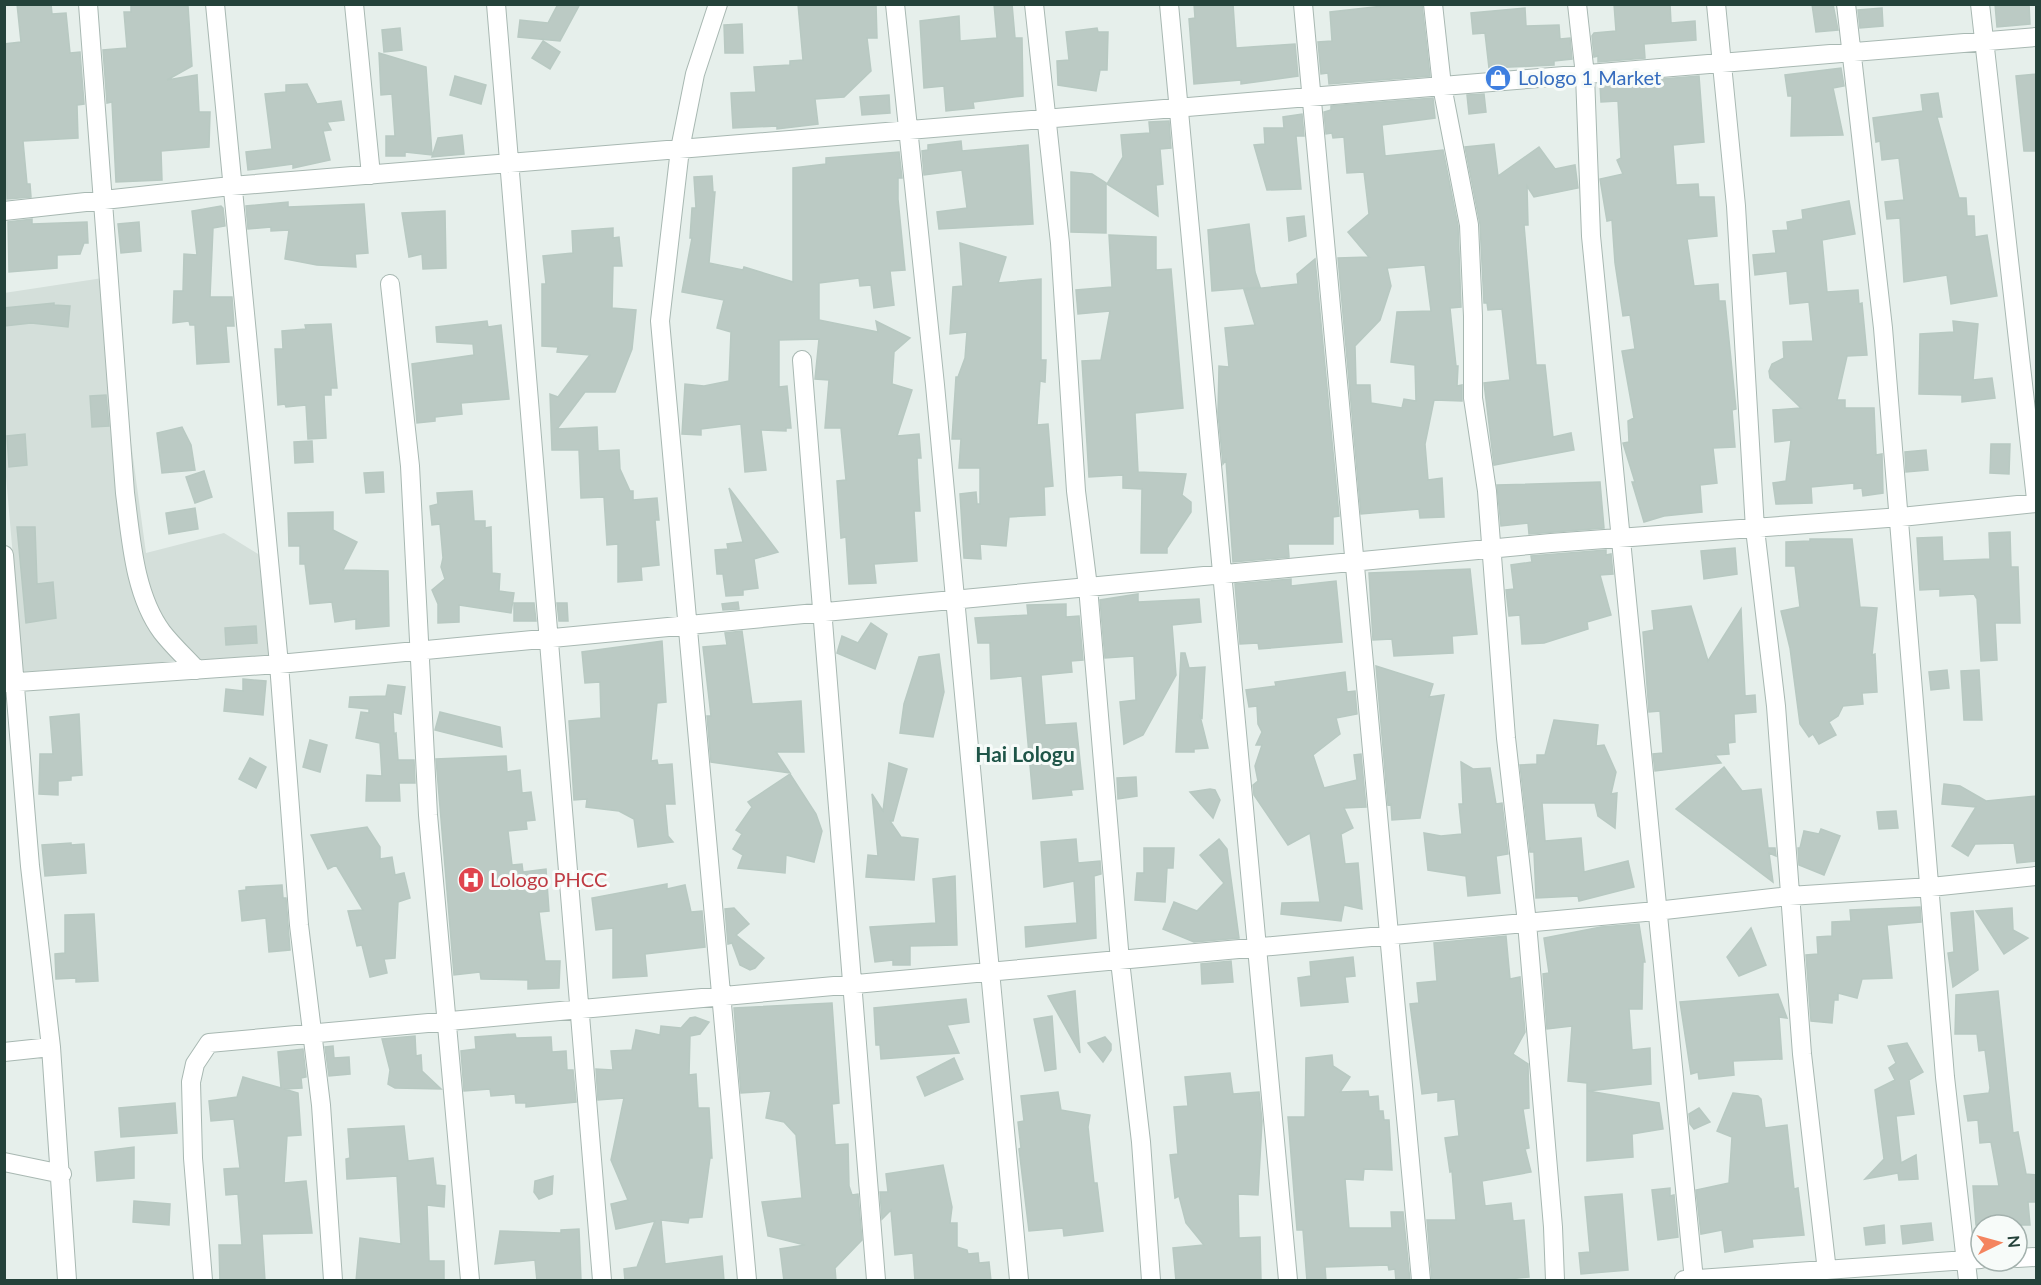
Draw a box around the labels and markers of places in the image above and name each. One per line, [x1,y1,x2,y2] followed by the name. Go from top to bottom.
[1483,63,1513,93] shop icon: Lologo 1 Market
[1518,65,1661,89] place label: Lologo 1 Market
[456,865,486,895] hospital icon: Lologo PHCC
[490,867,607,891] place label: Lologo PHCC

